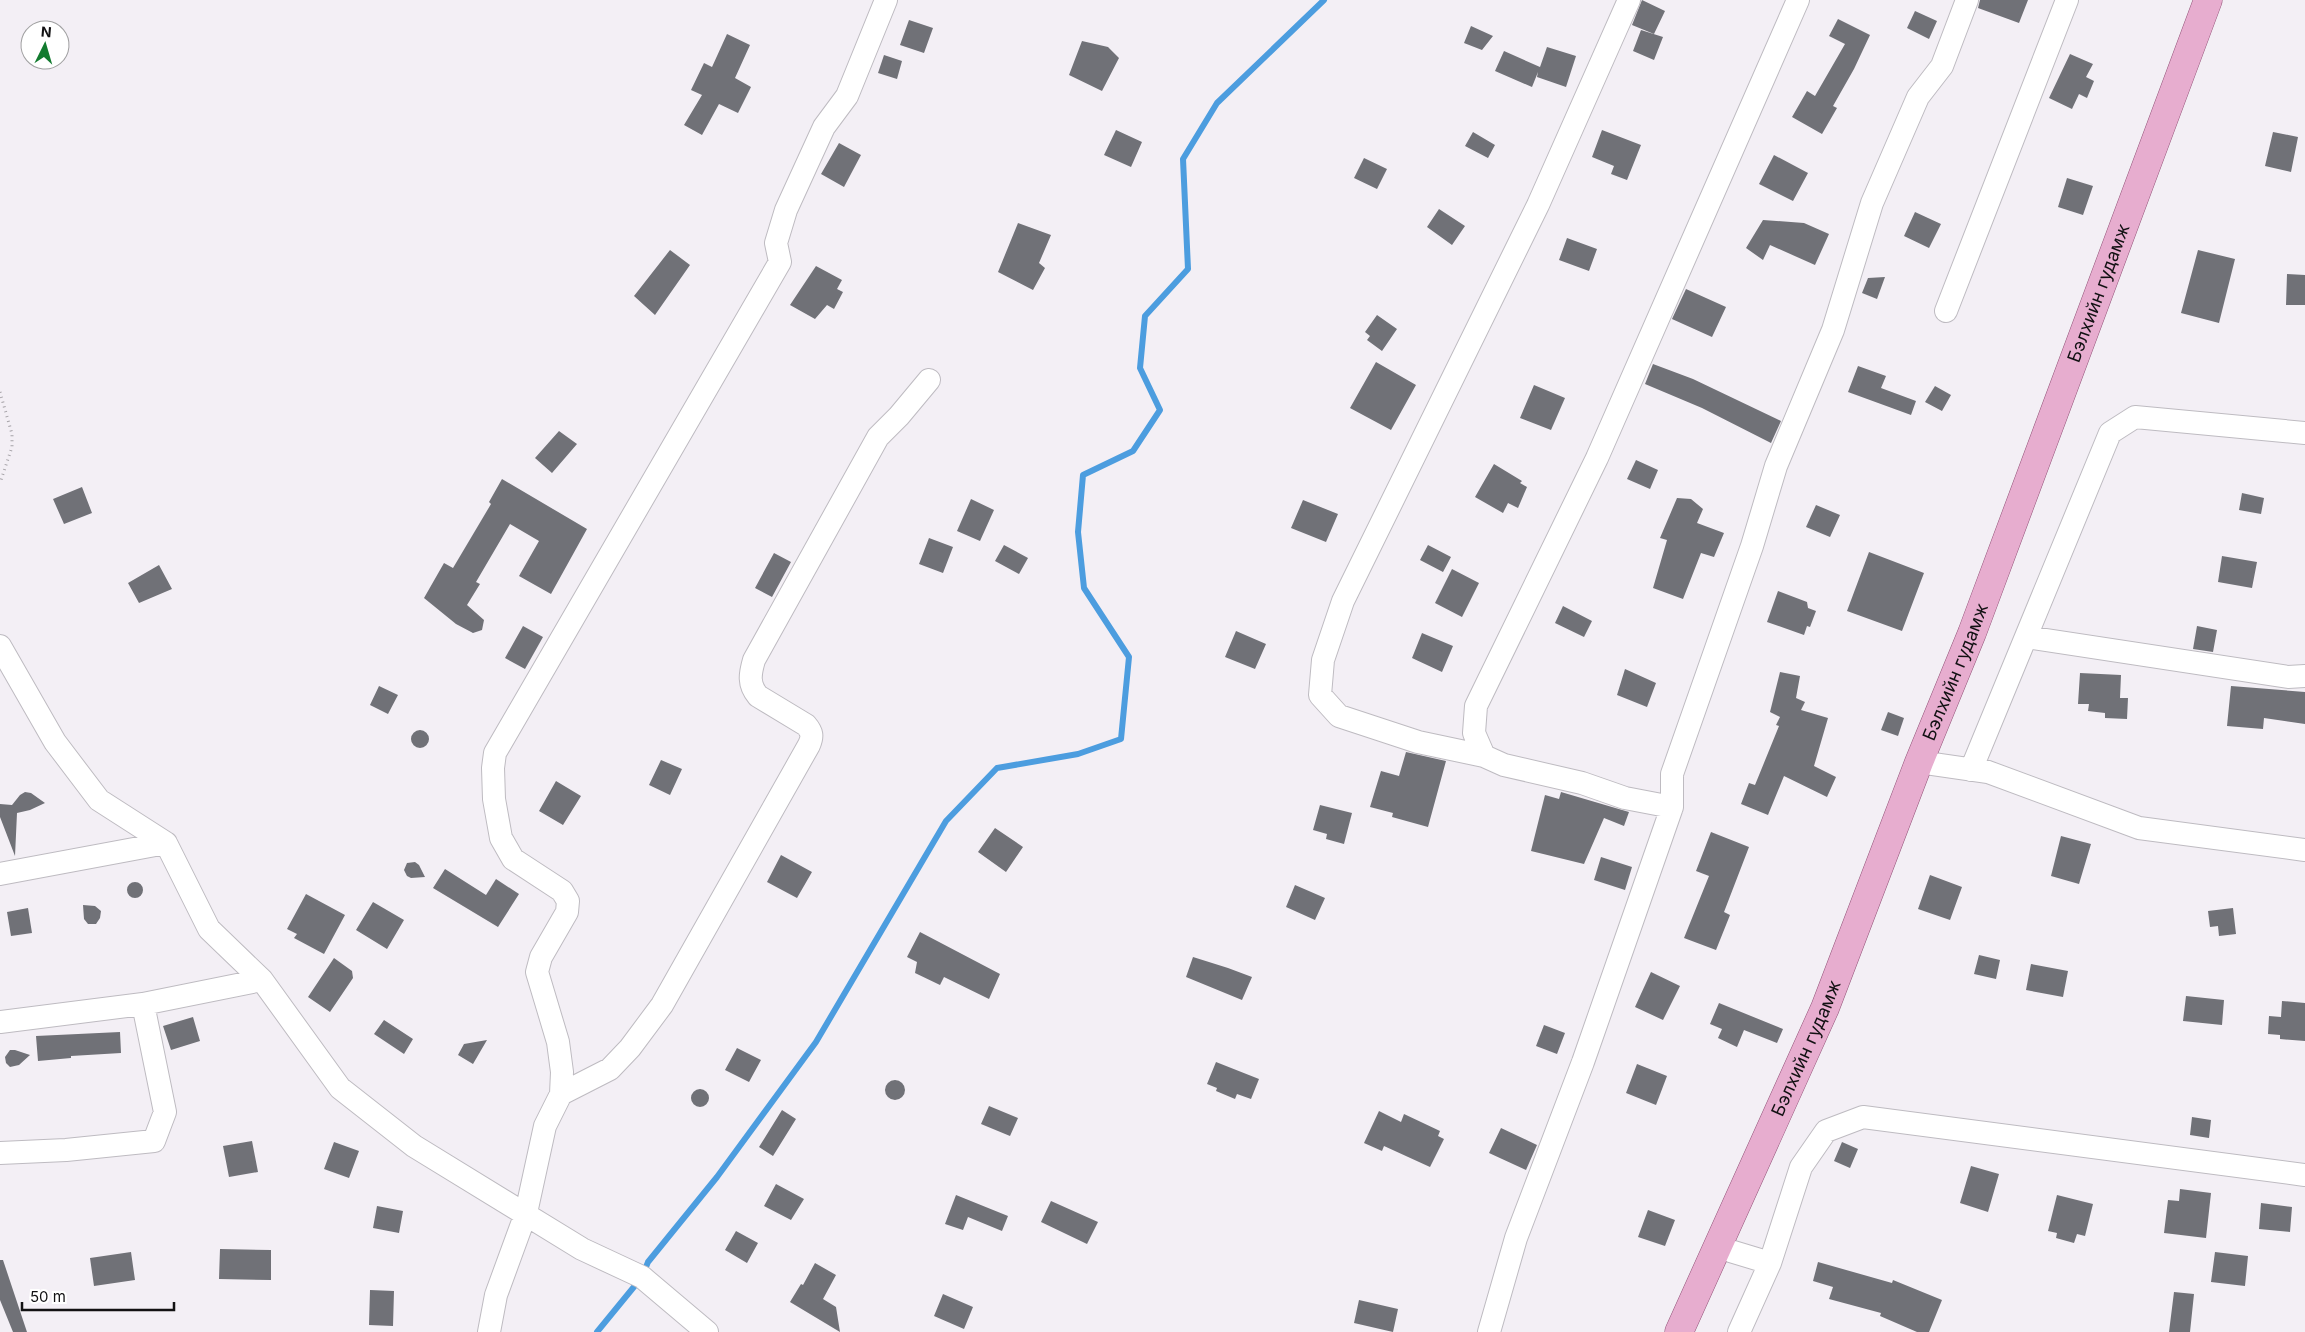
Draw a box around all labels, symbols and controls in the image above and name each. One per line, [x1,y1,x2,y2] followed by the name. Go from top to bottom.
[20,20,70,70] north arrow
[40,23,52,40] text: N
[2063,221,2134,365] street label: Бэлхийн гудамж
[1918,600,1992,744] street label: Бэлхийн гудамж
[1767,977,1845,1119] street label: Бэлхийн гудамж
[22,1280,175,1312] scale bar
[30,1287,66,1306] text: 50 m

